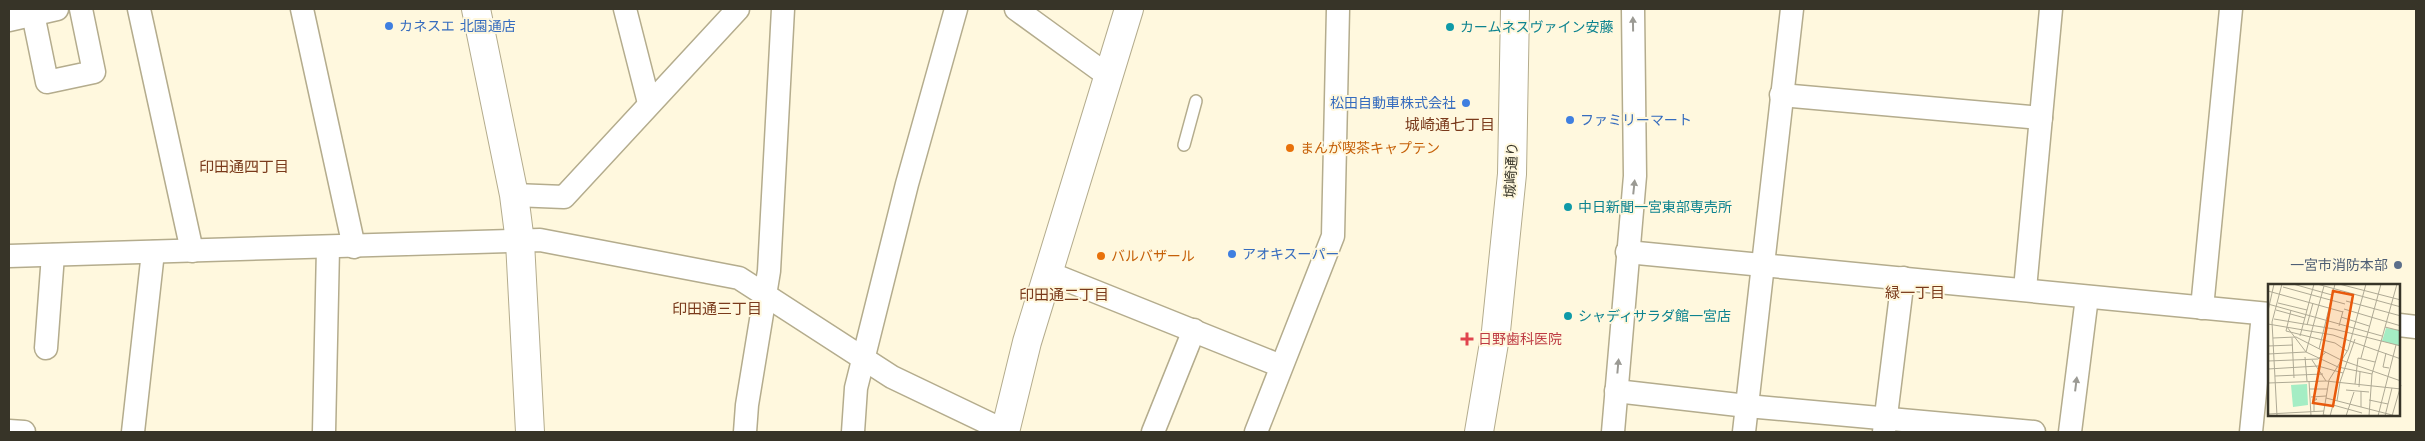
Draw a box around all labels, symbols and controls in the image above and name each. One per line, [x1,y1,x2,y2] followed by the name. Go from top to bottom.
[1629,16,1637,32] one-way arrow
[399,18,516,34] place label: カネスエ 北園通店
[1460,19,1614,35] place label: カームネスヴァイン安藤
[383,20,395,32] marker: カネスエ 北園通店
[1444,21,1456,33] marker: カームネスヴァイン安藤
[1330,95,1456,111] place label: 松田自動車株式会社
[1460,97,1472,109] marker: 松田自動車株式会社
[1580,112,1692,128] place label: ファミリーマート
[1564,114,1576,126] marker: ファミリーマート
[1405,116,1495,134] district label: 城崎通七丁目
[1300,140,1440,156] place label: まんが喫茶キャプテン
[1284,142,1296,154] marker: まんが喫茶キャプテン
[1502,142,1520,198] street label: 城崎通り
[199,158,289,176] district label: 印田通四丁目
[1630,179,1638,195] one-way arrow
[1578,199,1732,215] place label: 中日新聞一宮東部専売所
[1562,201,1574,213] marker: 中日新聞一宮東部専売所
[1242,246,1339,262] place label: アオキスーパー
[1111,248,1195,264] place label: バルバザール
[1226,248,1238,260] marker: アオキスーパー
[1095,250,1107,262] marker: バルバザール
[2290,257,2388,273] place label: 一宮市消防本部
[2392,259,2404,271] marker: 一宮市消防本部
[1885,284,1945,302] district label: 緑一丁目
[2268,284,2400,416] inset map
[1019,286,1109,304] district label: 印田通二丁目
[672,300,762,318] district label: 印田通三丁目
[1578,308,1731,324] place label: シャディサラダ館一宮店
[1562,310,1574,322] marker: シャディサラダ館一宮店
[1478,331,1562,347] place label: 日野歯科医院
[1460,332,1474,346] marker: 日野歯科医院
[1614,358,1622,374] one-way arrow
[2072,376,2080,392] one-way arrow

